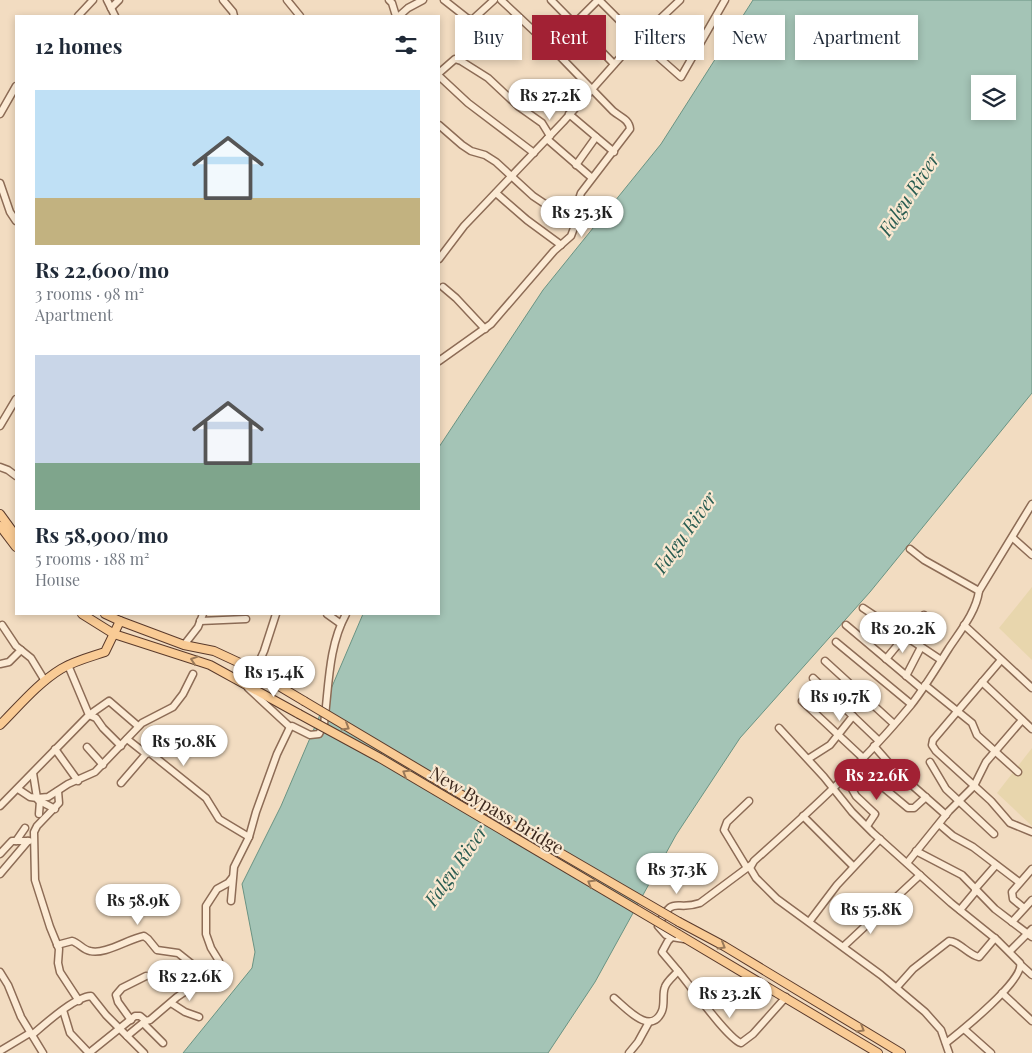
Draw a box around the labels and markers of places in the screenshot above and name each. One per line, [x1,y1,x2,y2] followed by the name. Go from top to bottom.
[498,78,602,121] pin: Rs 27.2K
[530,196,634,238] pin: Rs 25.3K
[851,612,955,654] pin: Rs 20.2K
[222,656,326,698] pin: Rs 15.4K
[788,680,892,722] pin: Rs 19.7K
[132,724,236,767] pin: Rs 50.8K
[825,758,929,801] pin: Rs 22.6K
[625,852,729,895] pin: Rs 37.3K
[86,884,190,926] pin: Rs 58.9K
[819,892,923,935] pin: Rs 55.8K
[138,960,242,1002] pin: Rs 22.6K
[678,976,782,1019] pin: Rs 23.2K

